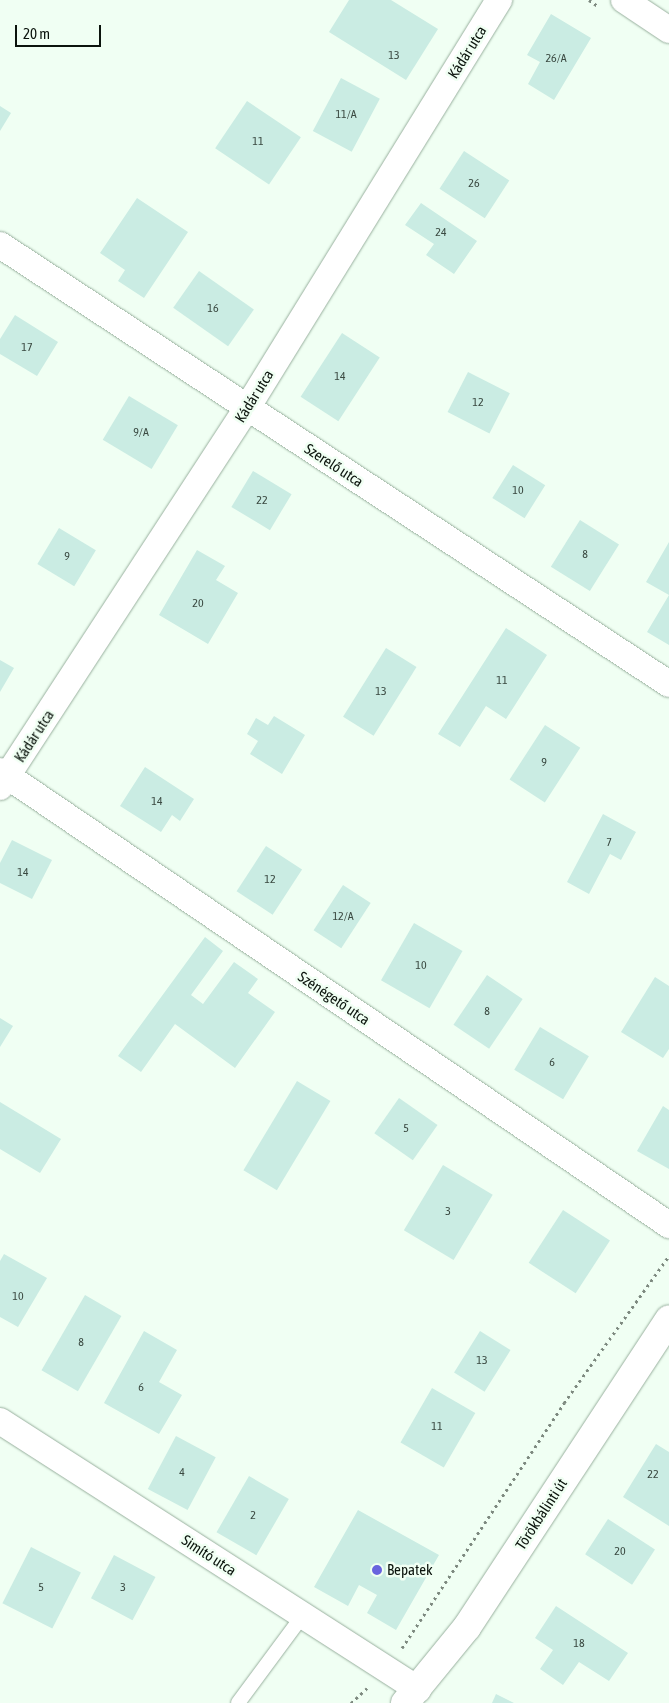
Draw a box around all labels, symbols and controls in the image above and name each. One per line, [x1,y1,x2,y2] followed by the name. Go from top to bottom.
[18,15,104,47] scale bar
[444,22,490,82] street label: Kádár utca
[23,25,50,42] text: 20 m
[388,49,400,63] house number: 13
[545,52,567,66] house number: 26/A
[335,108,357,122] house number: 11/A
[252,135,264,149] house number: 11
[468,177,480,191] house number: 26
[435,226,447,240] house number: 24
[207,302,219,316] house number: 16
[21,341,33,355] house number: 17
[231,366,277,426] street label: Kádár utca
[334,370,346,384] house number: 14
[472,396,484,410] house number: 12
[133,426,149,440] house number: 9/A
[301,439,367,491] street label: Szerelő utca
[512,484,524,498] house number: 10
[256,494,268,508] house number: 22
[582,548,588,562] house number: 8
[64,550,70,564] house number: 9
[192,597,204,611] house number: 20
[496,674,508,688] house number: 11
[375,685,387,699] house number: 13
[11,707,57,765] street label: Kádár utca
[541,756,547,770] house number: 9
[151,795,163,809] house number: 14
[606,836,612,850] house number: 7
[17,866,29,880] house number: 14
[264,873,276,887] house number: 12
[332,910,354,924] house number: 12/A
[415,959,427,973] house number: 10
[295,967,373,1029] street label: Szénégető utca
[484,1005,490,1019] house number: 8
[549,1056,555,1070] house number: 6
[403,1122,409,1136] house number: 5
[445,1205,451,1219] house number: 3
[12,1290,24,1304] house number: 10
[78,1336,84,1350] house number: 8
[476,1354,488,1368] house number: 13
[138,1381,144,1395] house number: 6
[431,1420,443,1434] house number: 11
[179,1466,185,1480] house number: 4
[647,1468,659,1482] house number: 22
[511,1475,571,1553] street label: Törökbálinti út
[250,1509,256,1523] house number: 2
[178,1531,240,1579] street label: Simító utca
[614,1545,626,1559] house number: 20
[387,1561,433,1579] place label: Bepatek
[371,1564,383,1576] marker: Bepatek
[38,1581,44,1595] house number: 5
[120,1581,126,1595] house number: 3
[573,1637,585,1651] house number: 18

